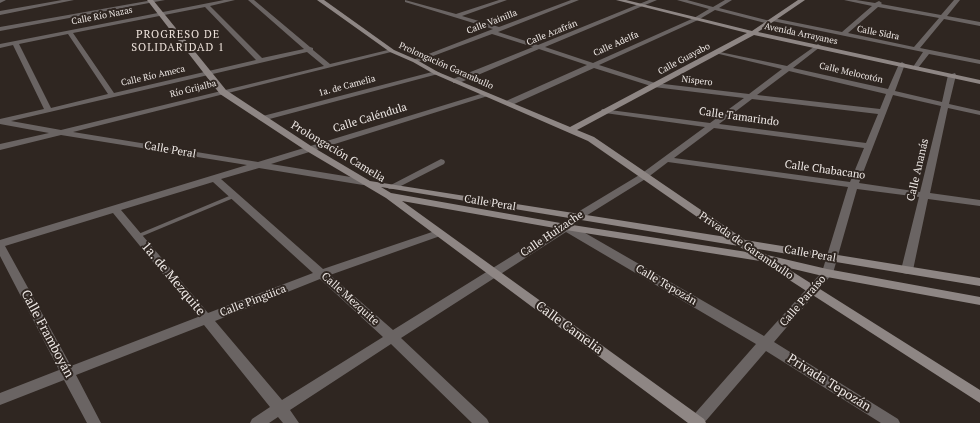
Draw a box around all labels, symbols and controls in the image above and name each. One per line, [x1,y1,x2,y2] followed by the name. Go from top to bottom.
[71,5,133,27] street label: Calle Río Nazas
[465,7,519,37] street label: Calle Vainilla
[525,18,579,48] street label: Calle Azafrán
[763,21,839,47] street label: Avenida Arrayanes
[856,24,900,42] street label: Calle Sidra
[131,28,225,54] district label: PROGRESO DE SOLIDARIDAD 1
[592,29,640,59] street label: Calle Adelfa
[397,40,495,92] street label: Prolongación Garambullo
[656,41,712,77] street label: Calle Guayabo
[818,60,884,86] street label: Calle Melocotón
[120,63,186,89] street label: Calle Río Ameca
[317,73,377,99] street label: 1a. de Camelia
[681,74,713,88] street label: Nispero
[169,78,217,100] street label: Río Grijalba
[331,100,409,136] street label: Calle Caléndula
[698,105,780,129] street label: Calle Tamarindo
[288,119,388,185] street label: Prolongación Camelia
[904,137,932,203] street label: Calle Ananás
[143,139,197,161] street label: Calle Peral
[784,158,866,182] street label: Calle Chabacano
[463,192,517,214] street label: Calle Peral
[518,208,586,260] street label: Calle Huizache
[696,209,796,283] street label: Privada de Garambullo
[138,239,208,319] street label: 1a. de Mezquite
[783,243,837,265] street label: Calle Peral
[633,262,699,308] street label: Calle Tepozán
[318,270,382,328] street label: Calle Mezquite
[777,273,829,329] street label: Calle Paraíso
[218,282,288,320] street label: Calle Pingüica
[17,287,77,381] street label: Calle Framboyán
[532,298,606,358] street label: Calle Camelia
[784,351,874,415] street label: Privada Tepozán

